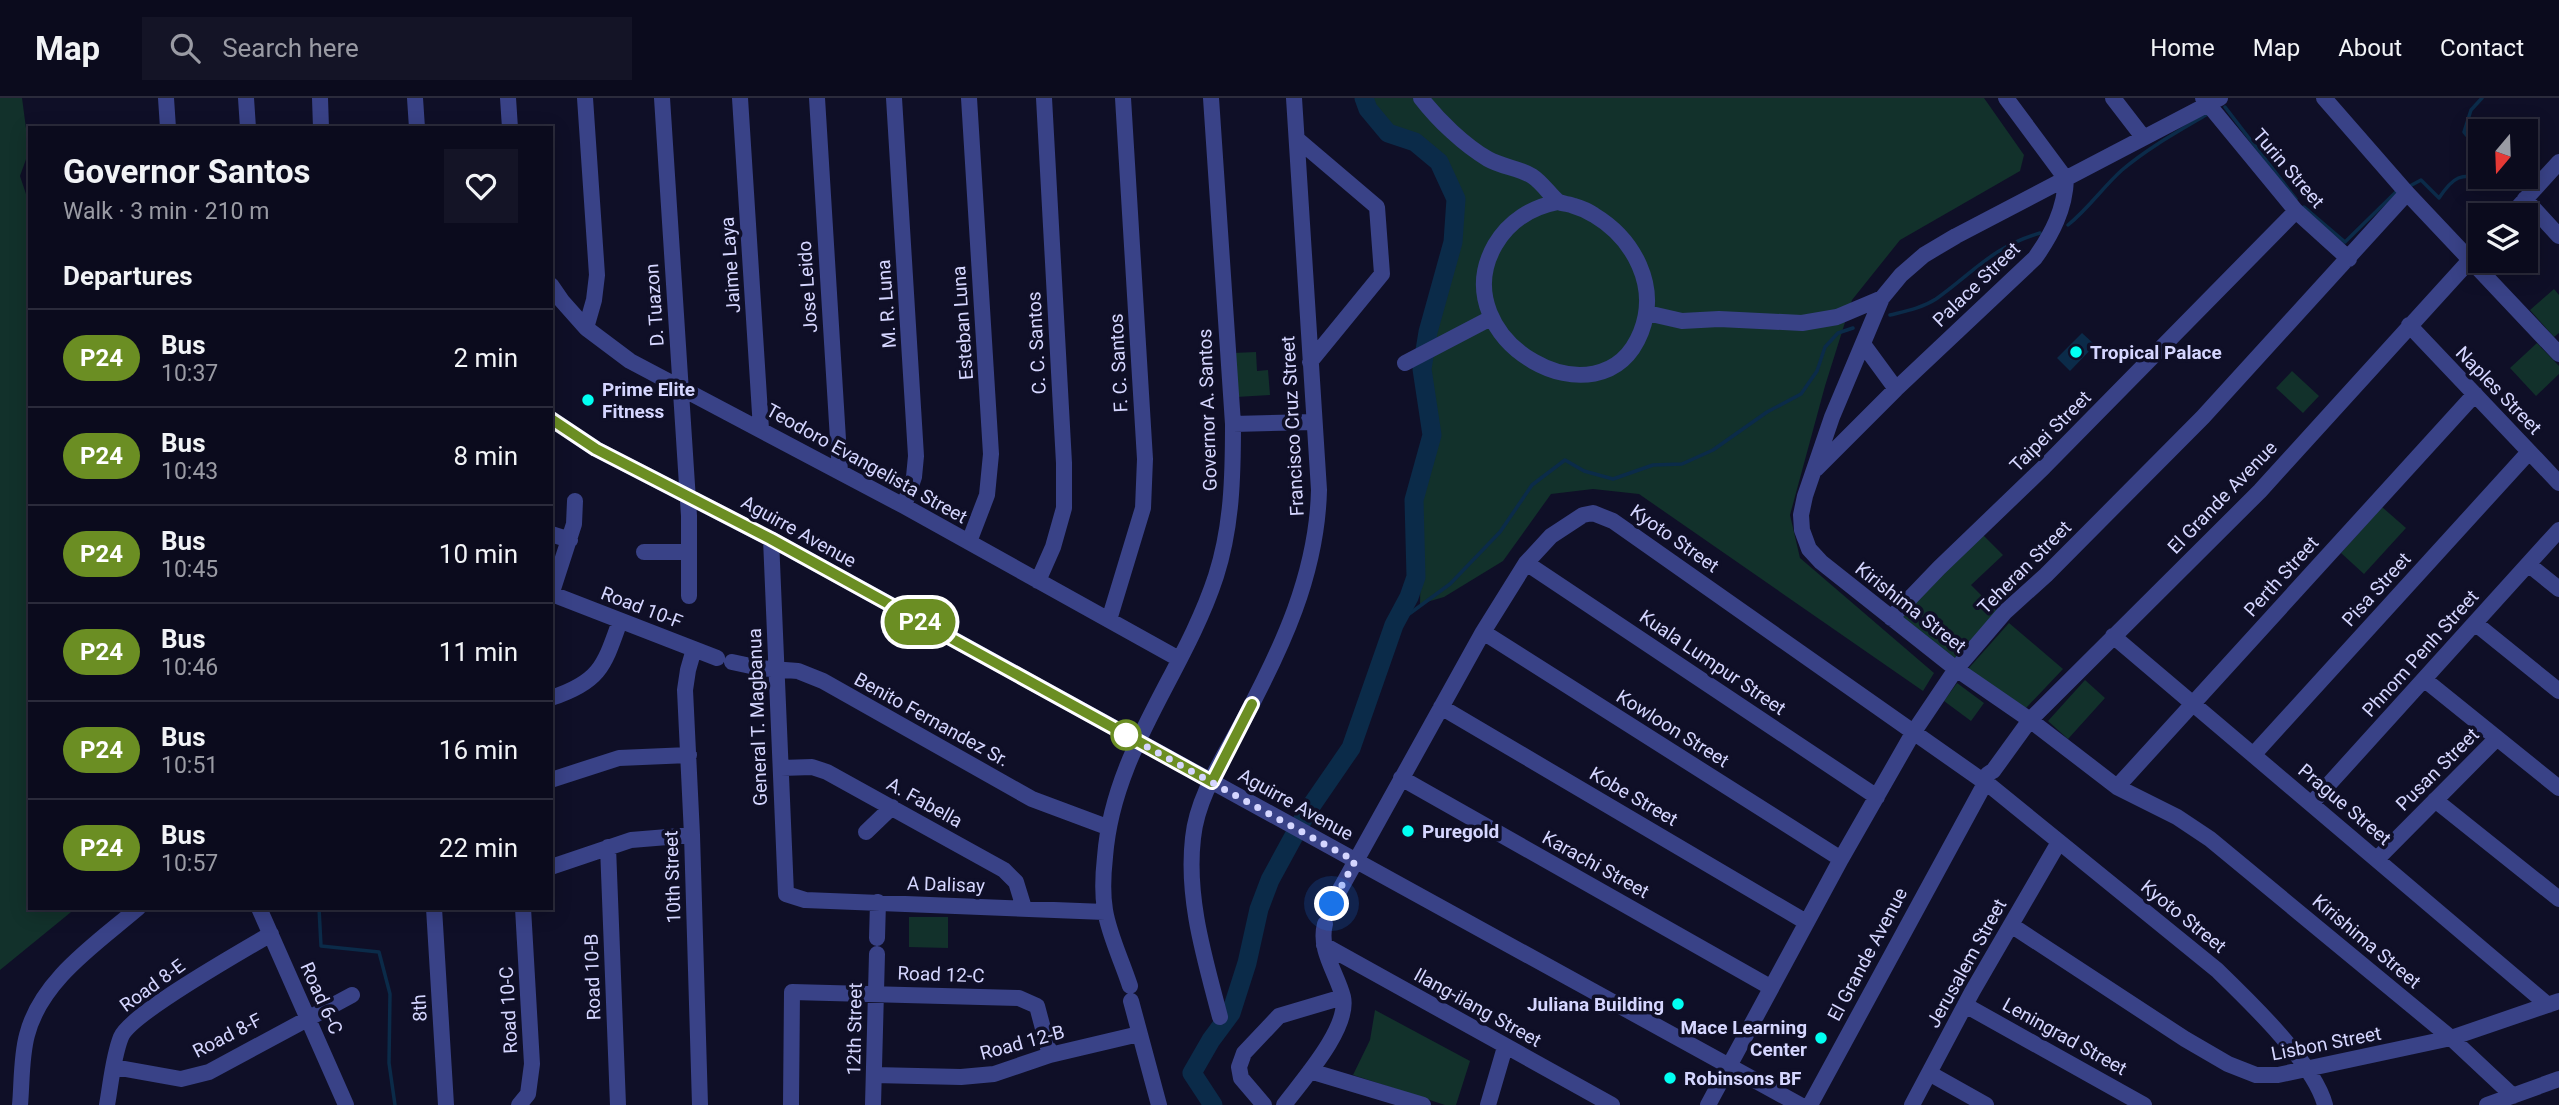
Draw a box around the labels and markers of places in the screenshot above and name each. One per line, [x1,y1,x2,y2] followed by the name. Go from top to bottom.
[2090,341,2222,364] place label: Tropical Palace
[2068,344,2084,360] marker: Tropical Palace
[602,378,695,423] place label: Prime Elite Fitness
[580,392,596,408] marker: Prime Elite Fitness
[1111,720,1141,750] unlabelled marker
[1422,820,1499,843] place label: Puregold
[1400,823,1416,839] marker: Puregold
[1527,993,1664,1016] place label: Juliana Building
[1670,996,1686,1012] marker: Juliana Building
[1680,1016,1807,1061] place label: Mace Learning Center
[1813,1030,1829,1046] marker: Mace Learning Center
[1684,1067,1802,1090] place label: Robinsons BF
[1662,1070,1678,1086] marker: Robinsons BF

